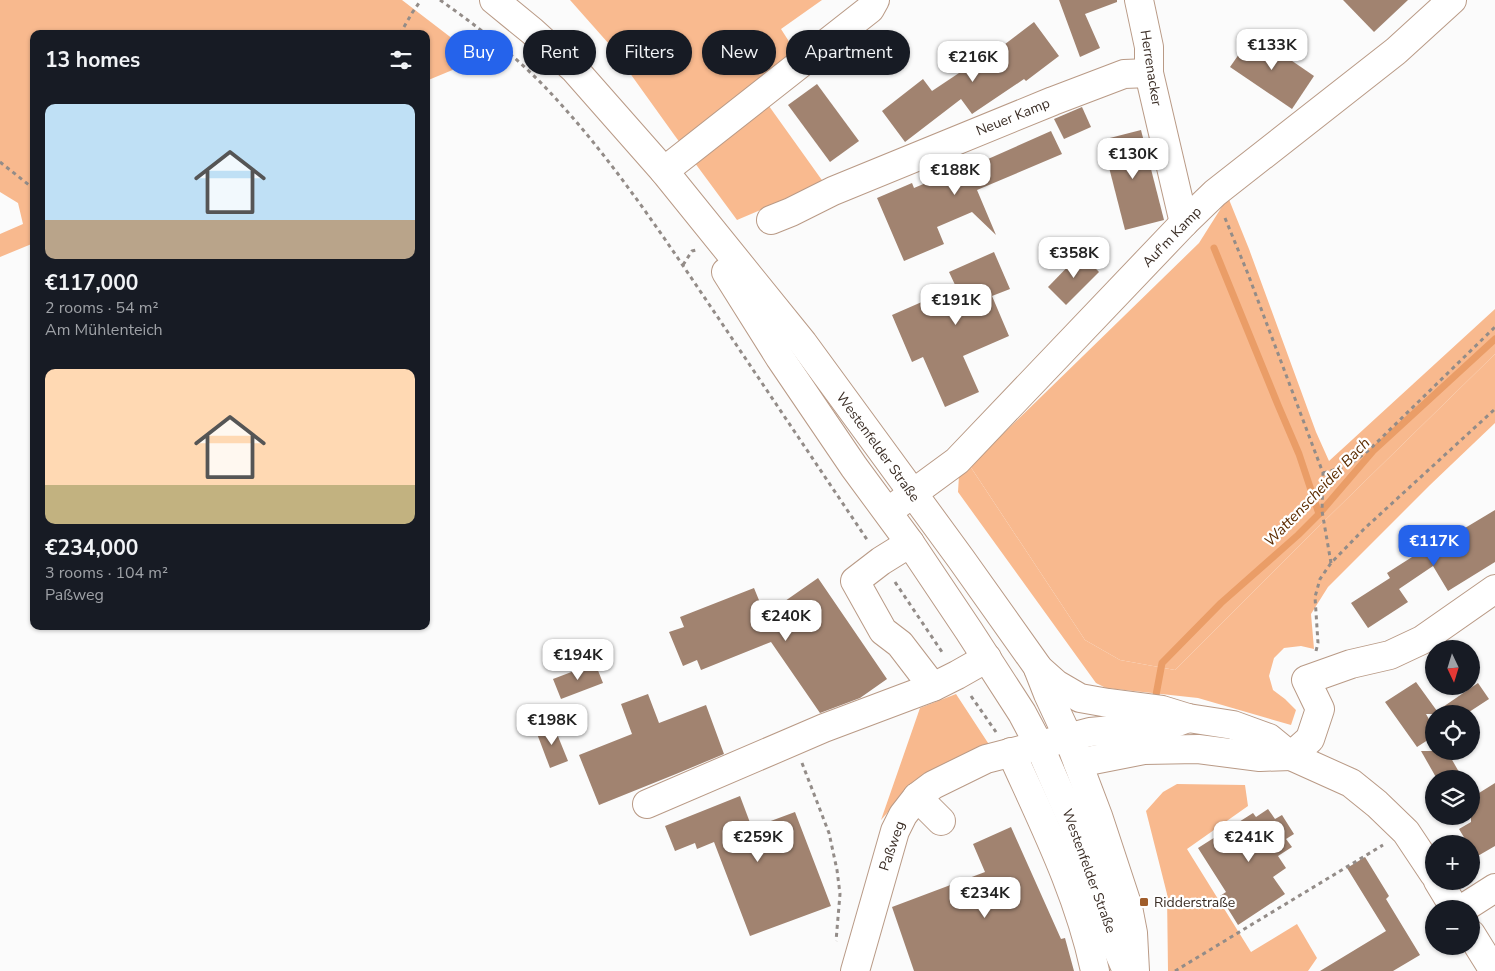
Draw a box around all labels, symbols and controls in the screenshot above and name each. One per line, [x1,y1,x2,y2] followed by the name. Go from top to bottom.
[1237,28,1307,71] pin: €133K
[1136,29,1166,107] street label: Herrenacker
[445,30,513,75] chip: Buy
[523,30,596,75] chip: Rent
[606,30,692,75] chip: Filters
[702,30,776,75] chip: New
[786,30,910,75] chip: Apartment
[1247,34,1297,56] text: €133K
[938,41,1008,83] pin: €216K
[45,46,140,74] text: 13 homes
[387,46,415,74] icon: filters
[948,46,998,68] text: €216K
[973,94,1053,140] street label: Neuer Kamp
[185,137,275,227] icon: home
[1098,138,1168,180] pin: €130K
[1108,143,1158,165] text: €130K
[920,154,990,196] pin: €188K
[930,159,980,181] text: €188K
[1138,202,1206,272] street label: Auf'm Kamp
[1039,236,1109,279] pin: €358K
[1049,242,1099,264] text: €358K
[45,269,138,297] text: €117,000
[921,284,991,326] pin: €191K
[931,289,981,311] text: €191K
[45,297,158,319] text: 2 rooms · 54 m²
[45,319,163,341] text: Am Mühlenteich
[832,388,924,506] street label: Westenfelder Straße
[185,402,275,492] icon: home
[1260,433,1374,551] water label: Wattenscheider Bach
[1399,524,1469,567] pin: €117K
[1409,530,1459,552] text: €117K
[45,534,138,562] text: €234,000
[45,562,168,584] text: 3 rooms · 104 m²
[45,584,104,606] text: Paßweg
[751,600,821,642] pin: €240K
[761,605,811,627] text: €240K
[543,638,613,681] pin: €194K
[1425,640,1480,695] north arrow
[1425,640,1480,955] map controls
[553,644,603,666] text: €194K
[517,704,587,746] pin: €198K
[1425,705,1480,760] button: locate
[527,709,577,731] text: €198K
[1425,770,1480,825] button: layers
[1058,806,1120,936] street label: Westenfelder Straße
[875,819,909,873] street label: Paßweg
[723,820,793,863] pin: €259K
[1214,820,1284,863] pin: €241K
[733,826,783,848] text: €259K
[1224,826,1274,848] text: €241K
[1425,835,1480,890] button: +
[950,876,1020,919] pin: €234K
[960,882,1010,904] text: €234K
[1154,893,1235,912] place label: Ridderstraße
[1138,896,1150,908] marker: Ridderstraße
[1425,900,1480,955] button: −

